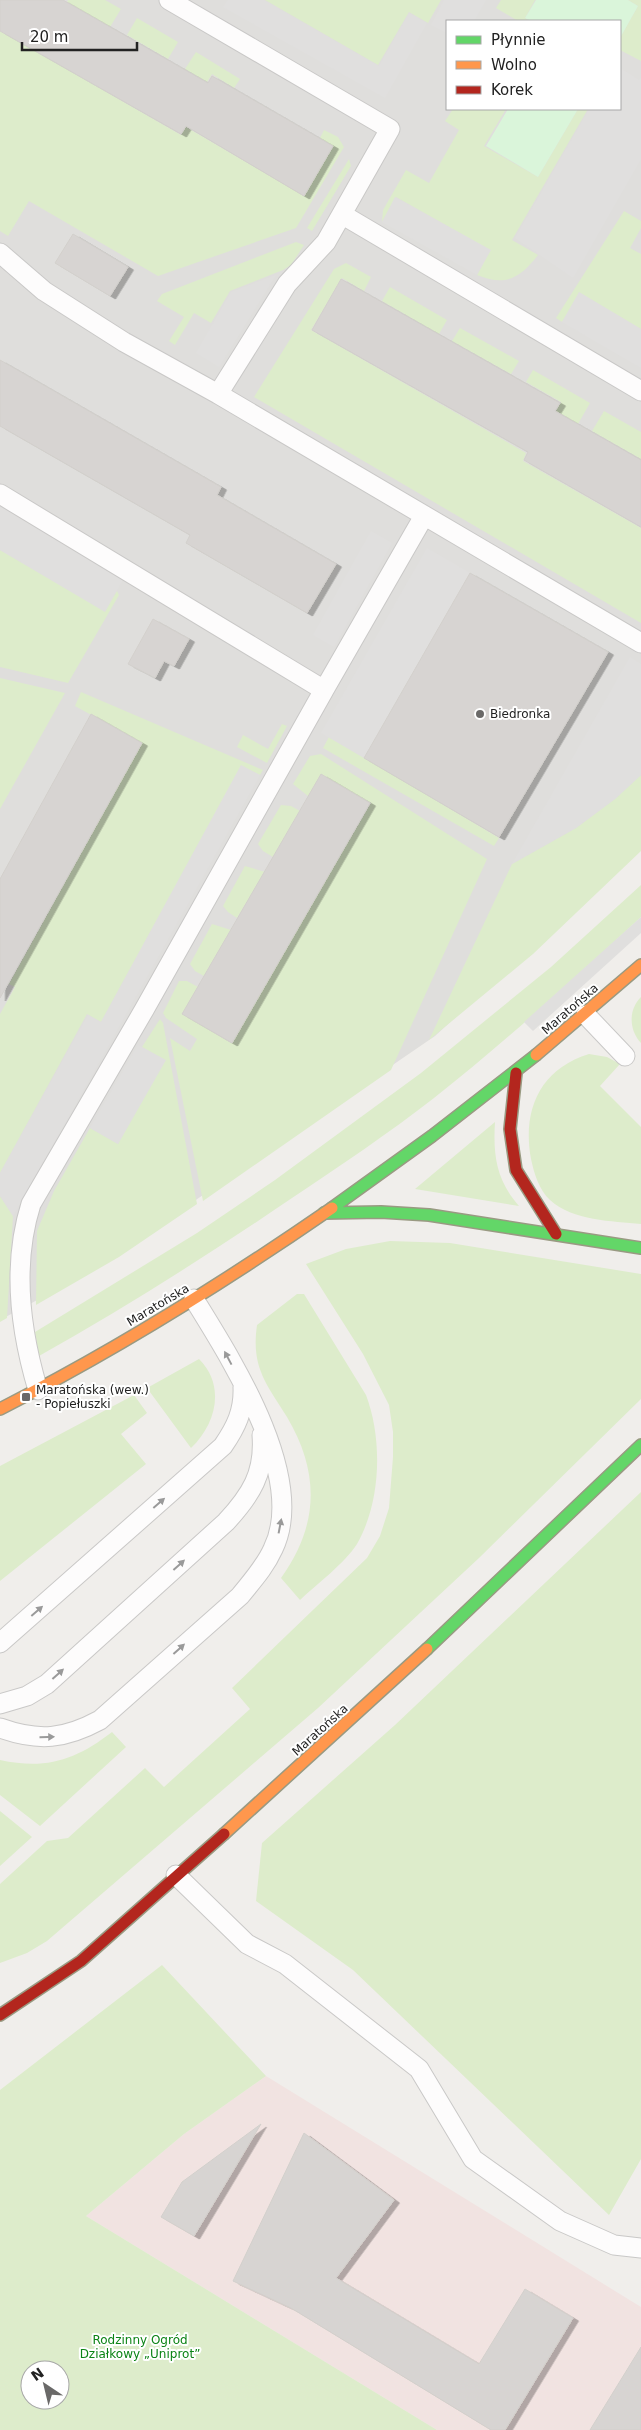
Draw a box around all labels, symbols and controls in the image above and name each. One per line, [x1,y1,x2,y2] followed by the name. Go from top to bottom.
[22,20,138,52] scale bar
[446,20,621,110] legend
[30,28,68,46] text: 20 m
[491,31,546,49] text: Płynnie
[491,56,537,74] text: Wolno
[491,81,533,99] text: Korek
[490,707,550,721] place label: Biedronka
[474,708,486,720] marker: Biedronka
[539,981,601,1037] street label: Maratońska
[124,1281,192,1329] street label: Maratońska
[224,1350,232,1365] one-way arrow
[36,1383,149,1411] place label: Maratońska (wew.) - Popiełuszki
[20,1391,32,1403] marker: Maratońska (wew.) - Popiełuszki
[152,1497,164,1509] one-way arrow
[276,1518,284,1534] one-way arrow
[172,1560,185,1571] one-way arrow
[30,1605,42,1617] one-way arrow
[173,1643,185,1655] one-way arrow
[51,1668,63,1680] one-way arrow
[289,1701,351,1759] street label: Maratońska
[40,1732,56,1740] one-way arrow
[80,2333,200,2361] park label: Rodzinny Ogród Działkowy „Uniprot”
[20,2360,70,2410] north arrow
[28,2364,47,2384] text: N

